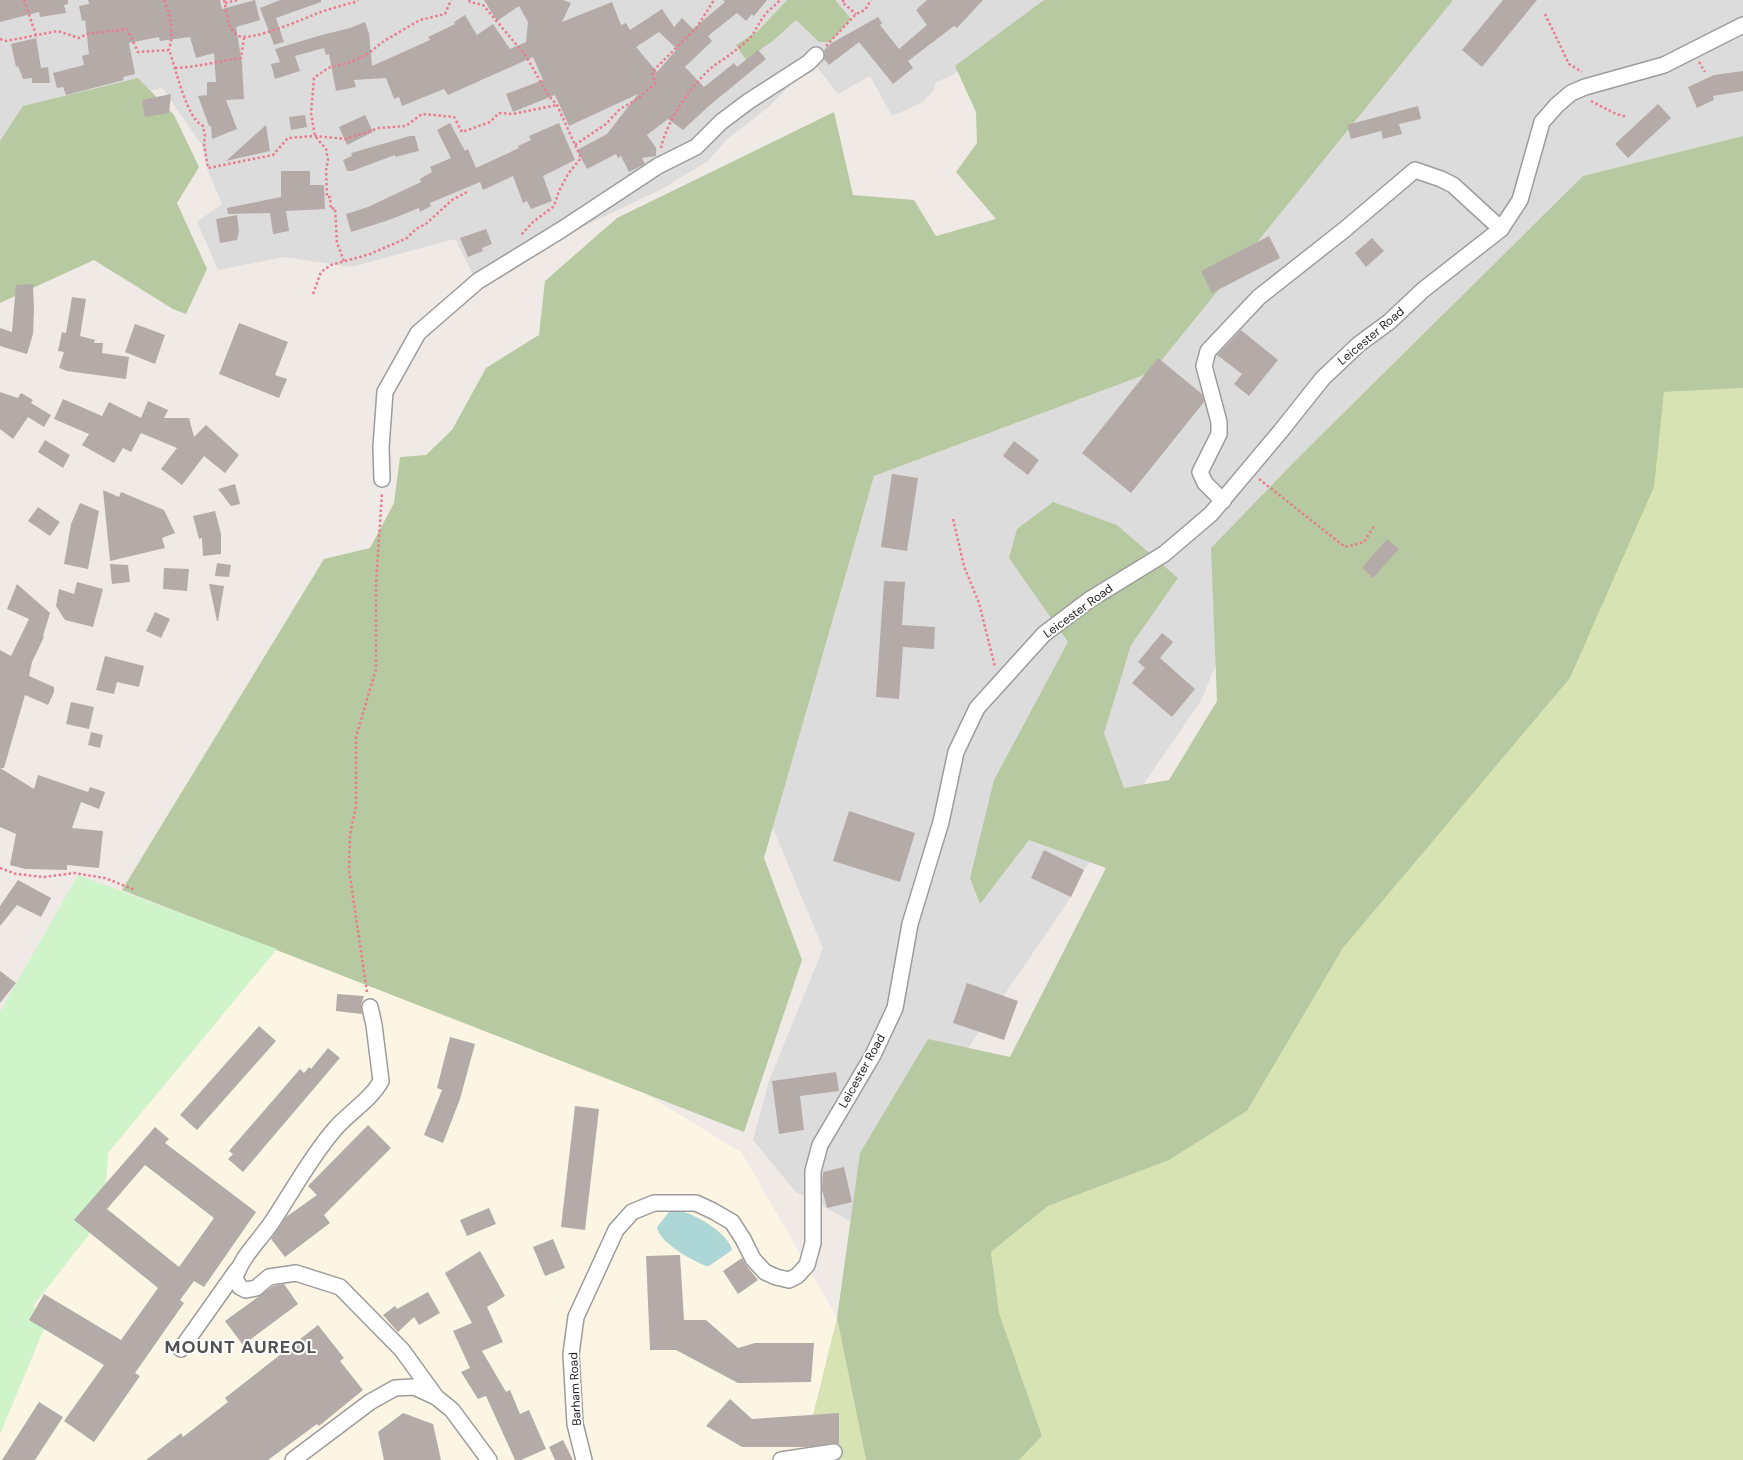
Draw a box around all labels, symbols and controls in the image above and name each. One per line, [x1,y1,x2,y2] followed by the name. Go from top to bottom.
[1334,303,1408,369] street label: Leicester Road
[1040,580,1116,642] street label: Leicester Road
[835,1031,889,1111] street label: Leicester Road
[164,1335,318,1359] district label: MOUNT AUREOL
[565,1352,585,1426] street label: Barham Road

